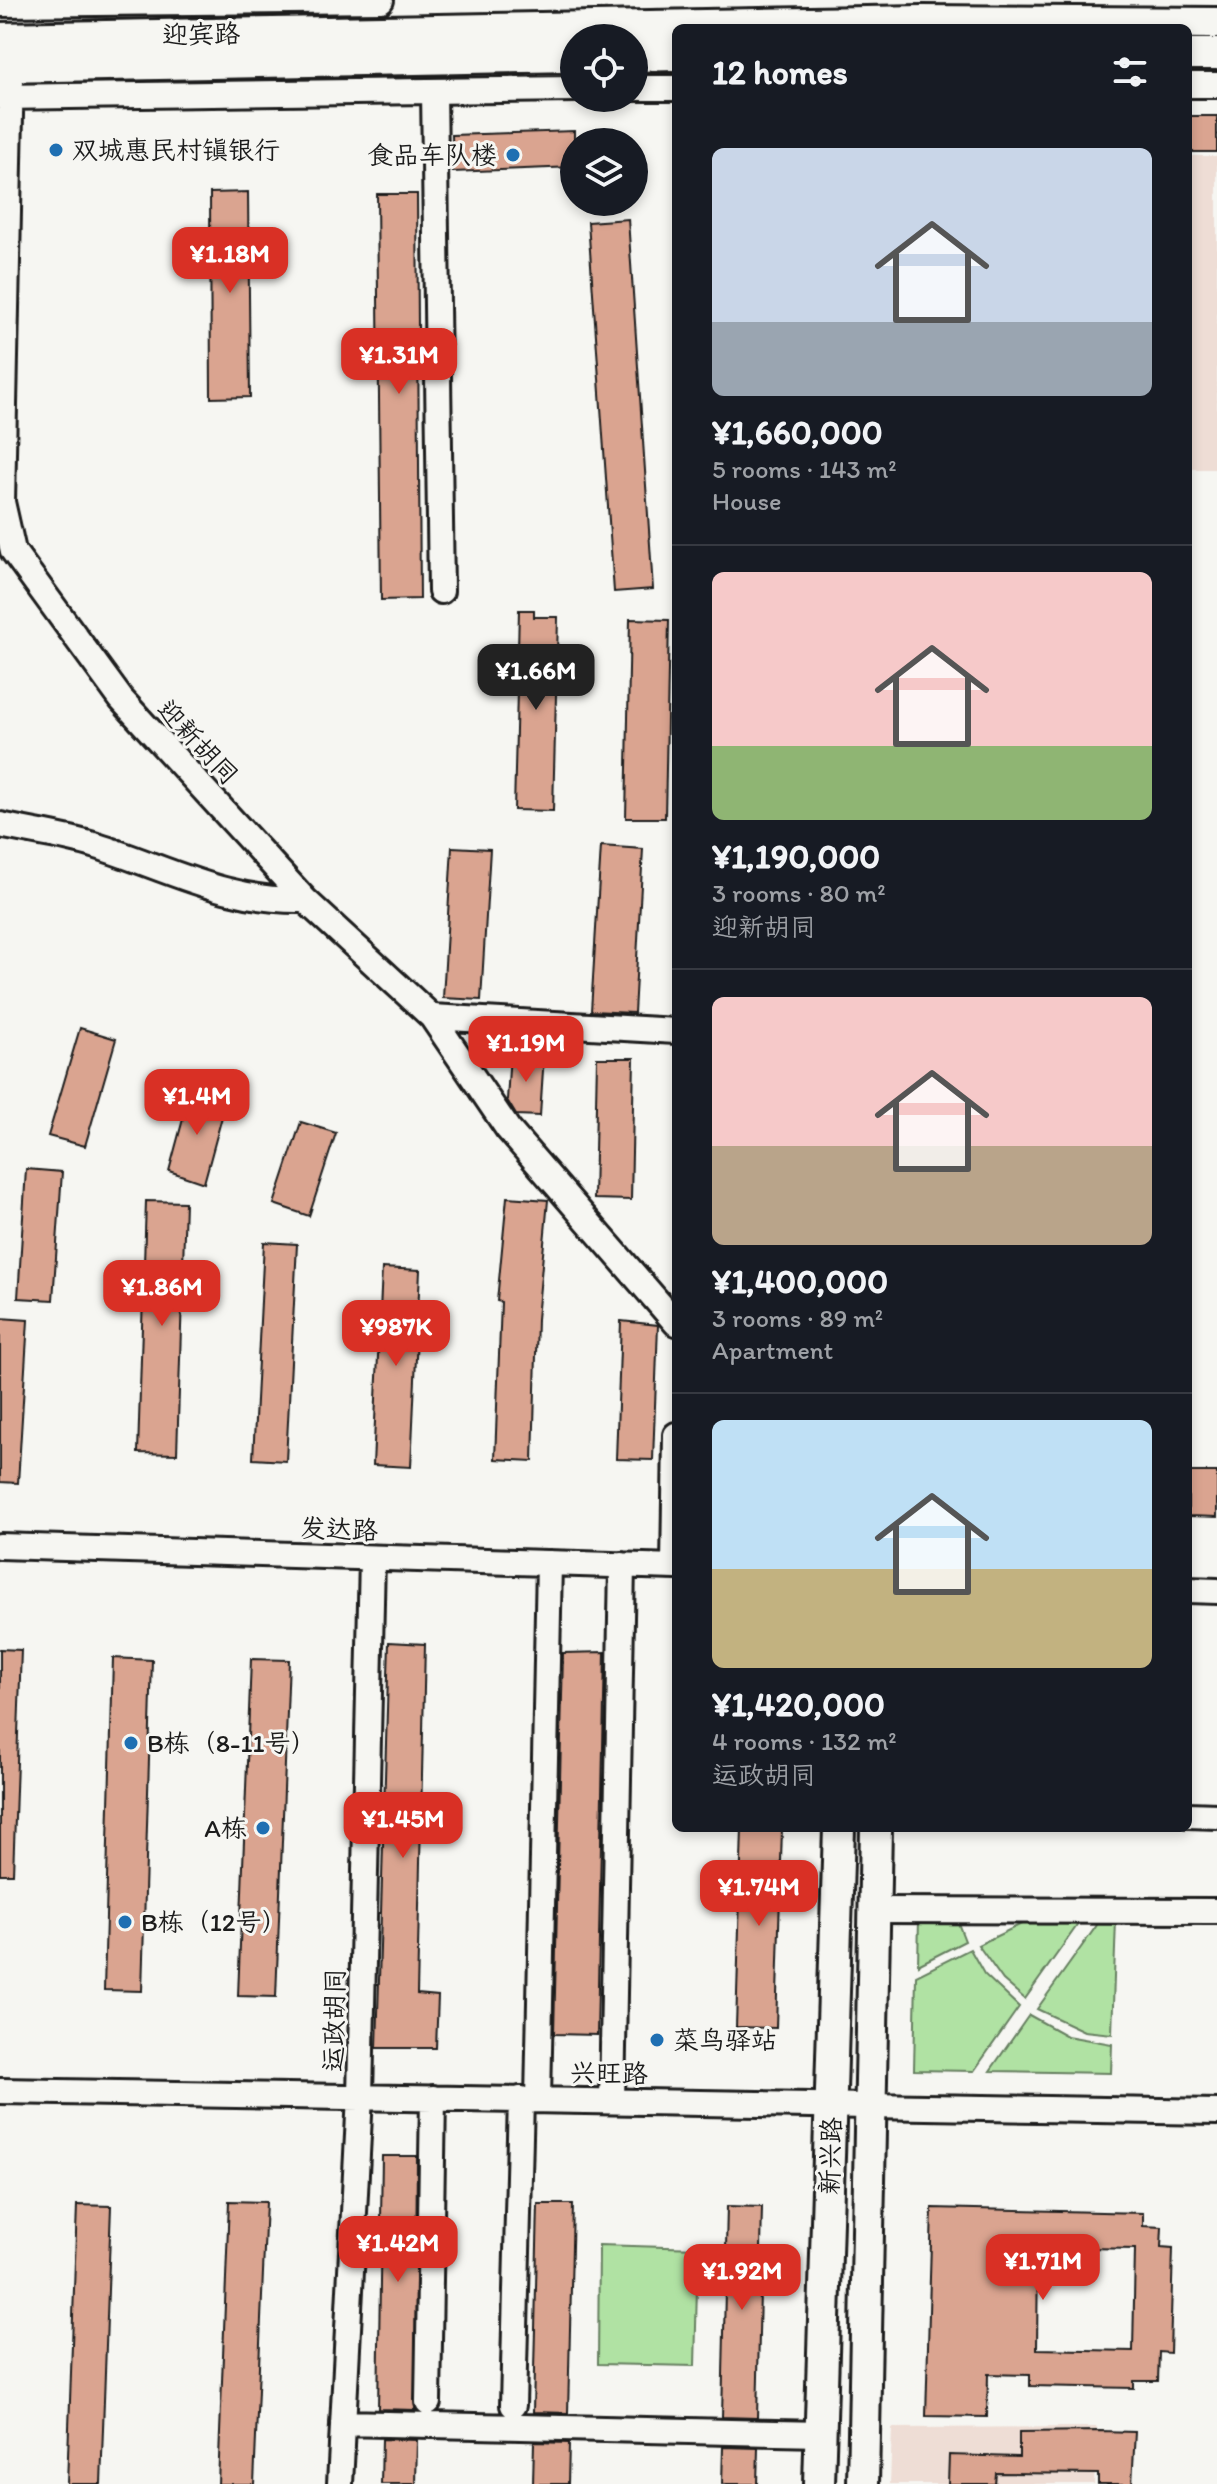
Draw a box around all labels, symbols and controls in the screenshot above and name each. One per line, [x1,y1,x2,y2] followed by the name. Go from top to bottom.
[162,17,240,51] street label: 迎宾路
[560,24,648,216] map controls
[560,24,648,112] button: locate
[1108,50,1152,94] icon: filters
[712,52,848,93] text: 12 homes
[560,128,648,216] button: layers
[72,134,280,166] place label: 双城惠民村镇银行
[367,139,497,171] place label: 食品车队楼
[47,141,65,159] marker: 双城惠民村镇银行
[504,146,522,164] marker: 食品车队楼
[860,200,1004,344] icon: home
[165,227,295,295] pin: ¥1.18M
[190,237,270,269] text: ¥1.18M
[334,328,464,396] pin: ¥1.31M
[359,338,439,370] text: ¥1.31M
[712,412,883,453] text: ¥1,660,000
[712,453,897,485] text: 5 rooms · 143 m²
[712,485,782,517] text: House
[860,624,1004,768] icon: home
[471,644,601,712] pin: ¥1.66M
[496,654,576,686] text: ¥1.66M
[151,693,245,791] street label: 迎新胡同
[712,836,880,877] text: ¥1,190,000
[712,877,886,909] text: 3 rooms · 80 m²
[712,911,816,943] text: 迎新胡同
[461,1016,591,1084] pin: ¥1.19M
[486,1026,566,1058] text: ¥1.19M
[860,1049,1004,1193] icon: home
[141,1069,253,1137] pin: ¥1.4M
[162,1079,232,1111] text: ¥1.4M
[97,1260,227,1328] pin: ¥1.86M
[712,1261,888,1302] text: ¥1,400,000
[121,1270,203,1302] text: ¥1.86M
[340,1300,452,1368] pin: ¥987K
[712,1302,883,1334] text: 3 rooms · 89 m²
[360,1310,432,1342] text: ¥987K
[712,1334,833,1366] text: Apartment
[860,1472,1004,1616] icon: home
[299,1512,379,1546] street label: 发达路
[712,1684,885,1725] text: ¥1,420,000
[712,1725,897,1757] text: 4 rooms · 132 m²
[147,1727,317,1759] place label: B栋（8-11号）
[122,1734,140,1752] marker: B栋（8-11号）
[712,1759,816,1791] text: 运政胡同
[338,1792,468,1860] pin: ¥1.45M
[362,1802,444,1834] text: ¥1.45M
[204,1812,247,1844] place label: A栋
[254,1819,272,1837] marker: A栋
[694,1860,824,1928] pin: ¥1.74M
[718,1870,800,1902] text: ¥1.74M
[141,1906,288,1938] place label: B栋（12号）
[116,1913,134,1931] marker: B栋（12号）
[317,1968,351,2072] street label: 运政胡同
[673,2024,777,2056] place label: 菜鸟驿站
[648,2031,666,2049] marker: 菜鸟驿站
[570,2056,648,2090] street label: 兴旺路
[813,2116,847,2196] street label: 新兴路
[333,2216,463,2284] pin: ¥1.42M
[357,2226,439,2258] text: ¥1.42M
[978,2234,1108,2302] pin: ¥1.71M
[677,2244,807,2312] pin: ¥1.92M
[1004,2244,1082,2276] text: ¥1.71M
[702,2254,782,2286] text: ¥1.92M

